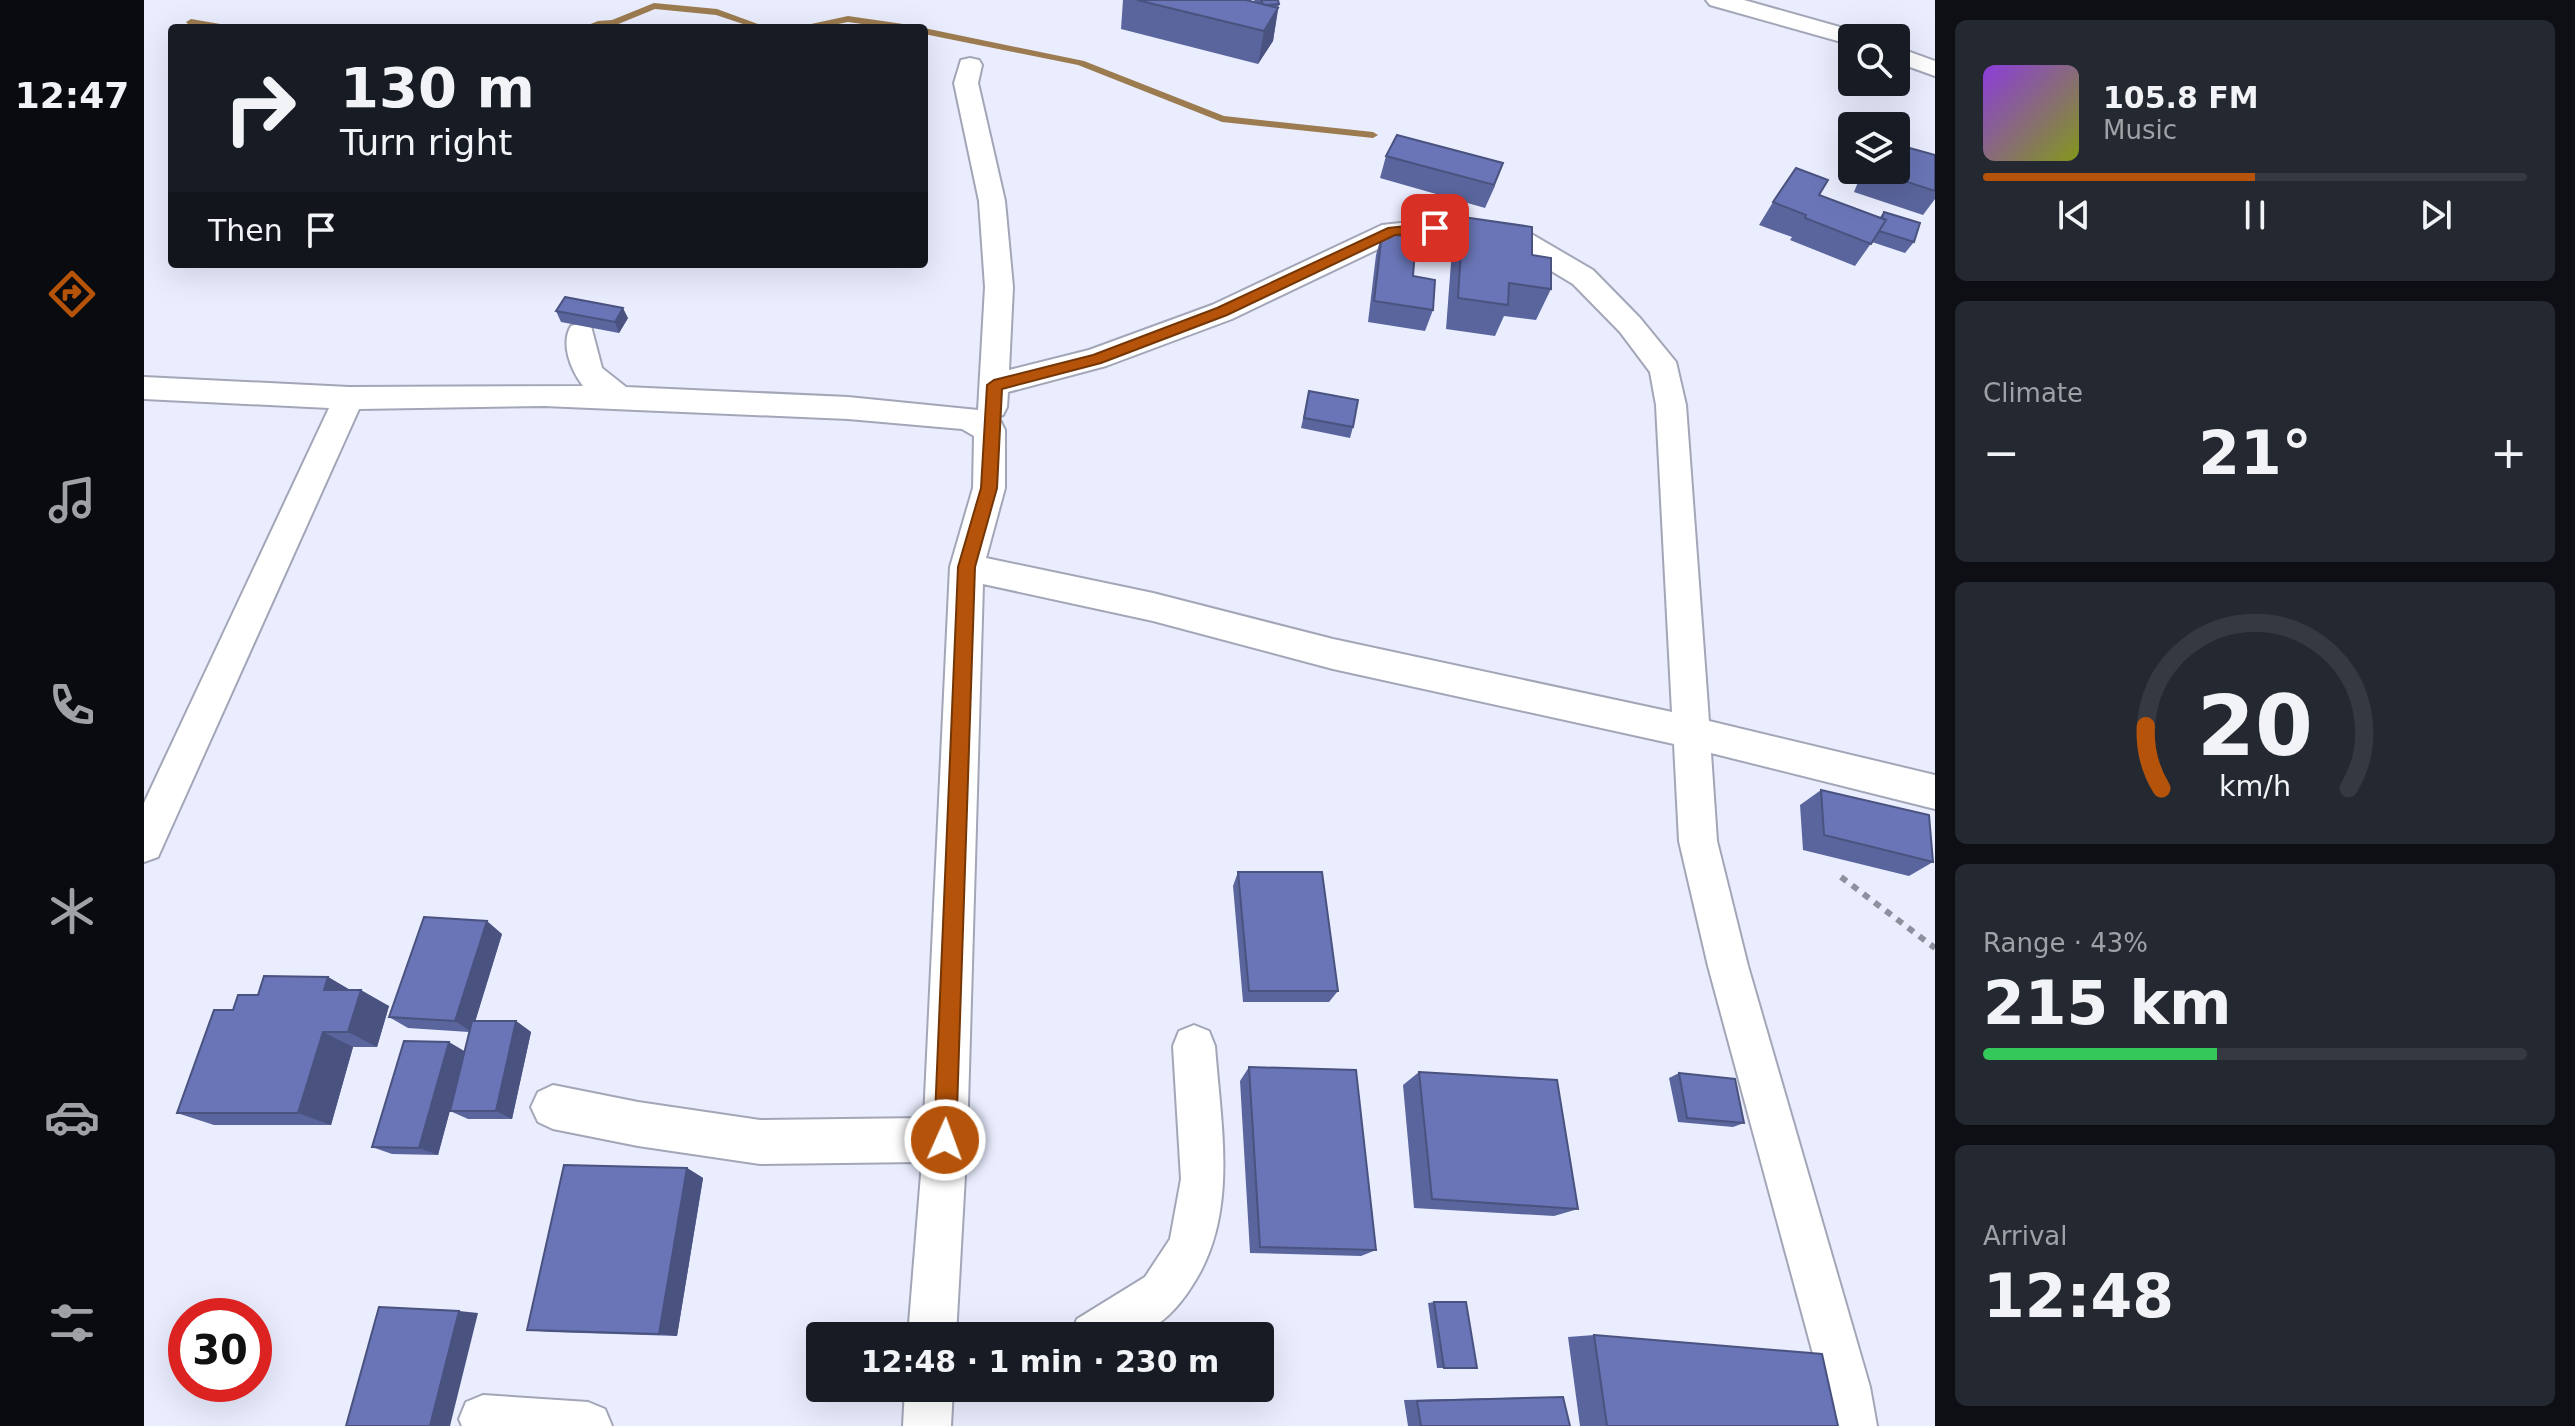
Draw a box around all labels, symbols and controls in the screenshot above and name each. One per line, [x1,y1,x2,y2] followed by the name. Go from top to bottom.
[1838,24,1910,184] map controls
[1838,24,1910,96] button: search
[340,55,535,120] text: 130 m
[208,56,312,160] icon: right
[15,75,129,116] text: 12:47
[2103,80,2259,115] text: 105.8 FM
[1838,112,1910,184] button: layers
[2103,115,2177,145] text: Music
[340,122,512,163] text: Turn right
[2052,193,2096,237] icon: previous
[2233,193,2277,237] icon: pause
[2414,193,2458,237] icon: next
[1401,194,1469,262] pin
[1413,206,1457,250] icon: arrive
[299,208,343,252] icon: arrive
[208,213,283,248] text: Then
[44,266,100,322] icon: directions
[1983,378,2083,408] text: Climate
[2198,418,2312,488] text: 21°
[1983,427,2020,478] text: −
[2490,427,2527,478] text: +
[44,472,100,528] icon: music
[44,677,100,733] icon: phone
[2197,678,2313,775] text: 20
[2219,769,2291,803] text: km/h
[44,883,100,939] icon: climate
[1983,928,2148,958] text: Range · 43%
[1983,968,2232,1038] text: 215 km
[44,1089,100,1145] icon: car
[903,1098,987,1182] position arrow
[1983,1221,2067,1251] text: Arrival
[1983,1261,2174,1331] text: 12:48
[44,1295,100,1351] icon: filters
[168,1298,272,1402] speed limit sign: 30
[861,1344,1219,1379] text: 12:48 · 1 min · 230 m

